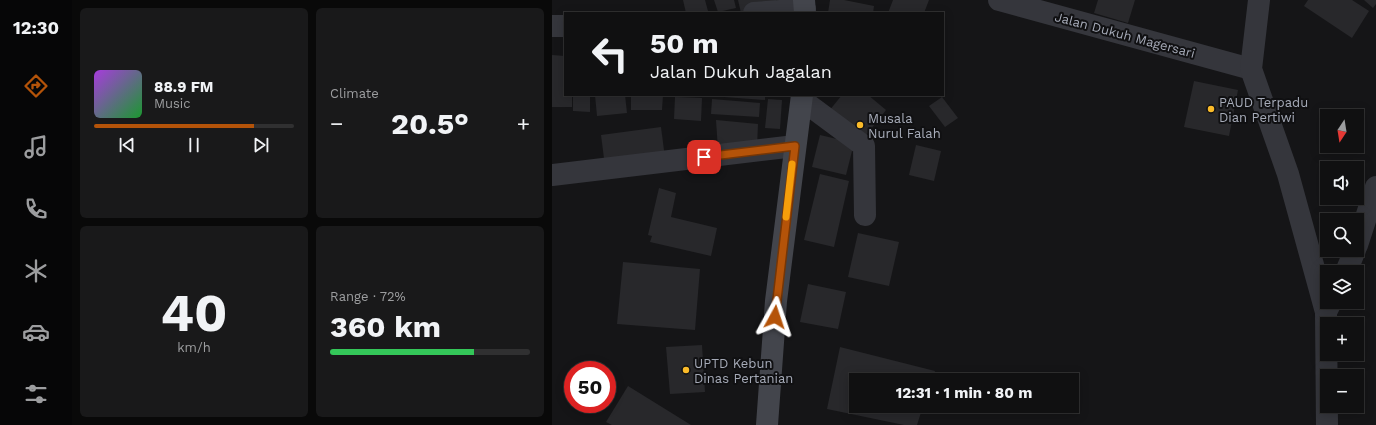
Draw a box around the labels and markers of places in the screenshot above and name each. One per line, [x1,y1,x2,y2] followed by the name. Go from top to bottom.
[1219,95,1308,125] place label: PAUD Terpadu Dian Pertiwi
[1206,104,1216,114] marker: PAUD Terpadu Dian Pertiwi
[868,111,941,141] place label: Musala Nurul Falah
[855,120,865,130] marker: Musala Nurul Falah
[687,140,721,174] pin
[694,356,793,386] place label: UPTD Kebun Dinas Pertanian
[681,365,691,375] marker: UPTD Kebun Dinas Pertanian

